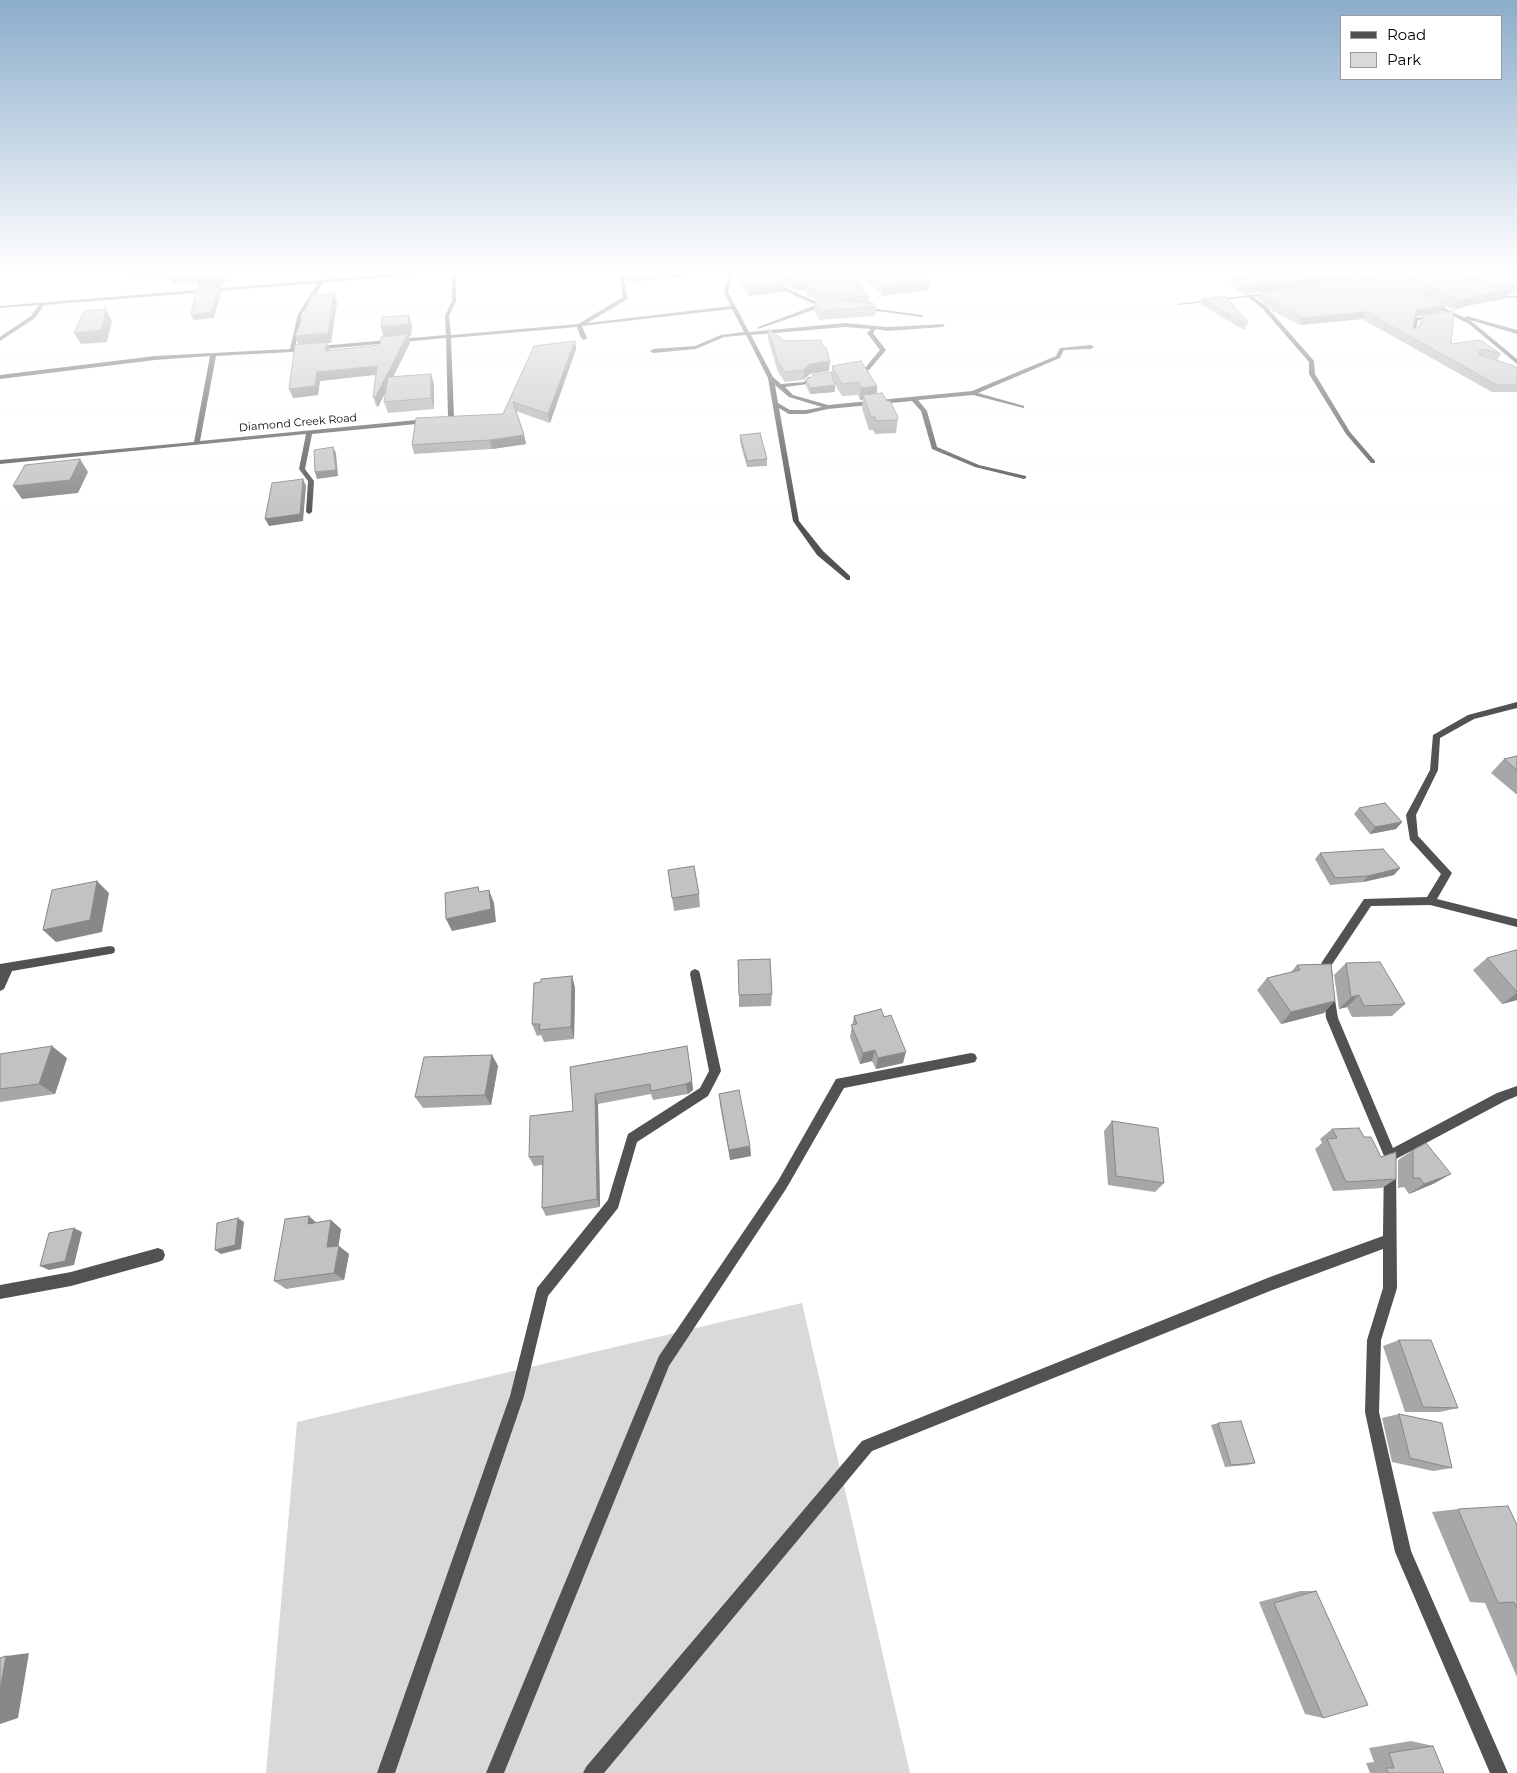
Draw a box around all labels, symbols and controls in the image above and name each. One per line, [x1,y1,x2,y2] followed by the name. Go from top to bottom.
[1340,15,1502,80] legend
[1387,25,1426,44] text: Road
[1387,50,1421,69] text: Park
[238,411,358,435] street label: Diamond Creek Road

